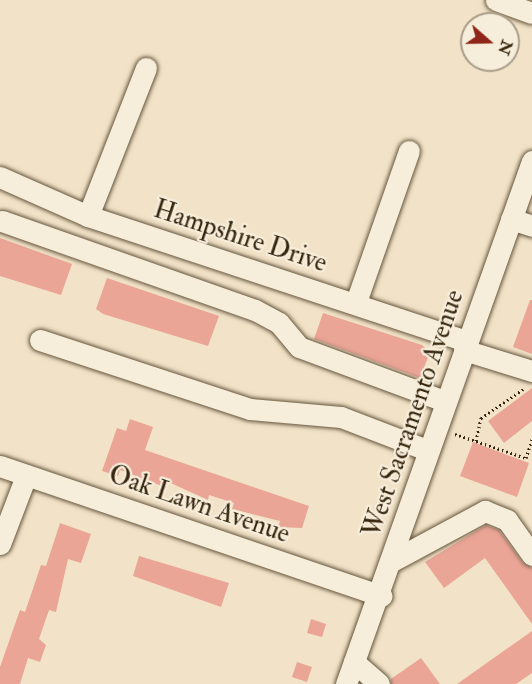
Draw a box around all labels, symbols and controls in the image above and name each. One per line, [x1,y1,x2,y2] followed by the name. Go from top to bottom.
[460,12,520,72] north arrow
[493,37,517,58] text: N
[150,194,330,280] street label: Hampshire Drive
[357,286,471,542] street label: West Sacramento Avenue
[104,459,294,551] street label: Oak Lawn Avenue

